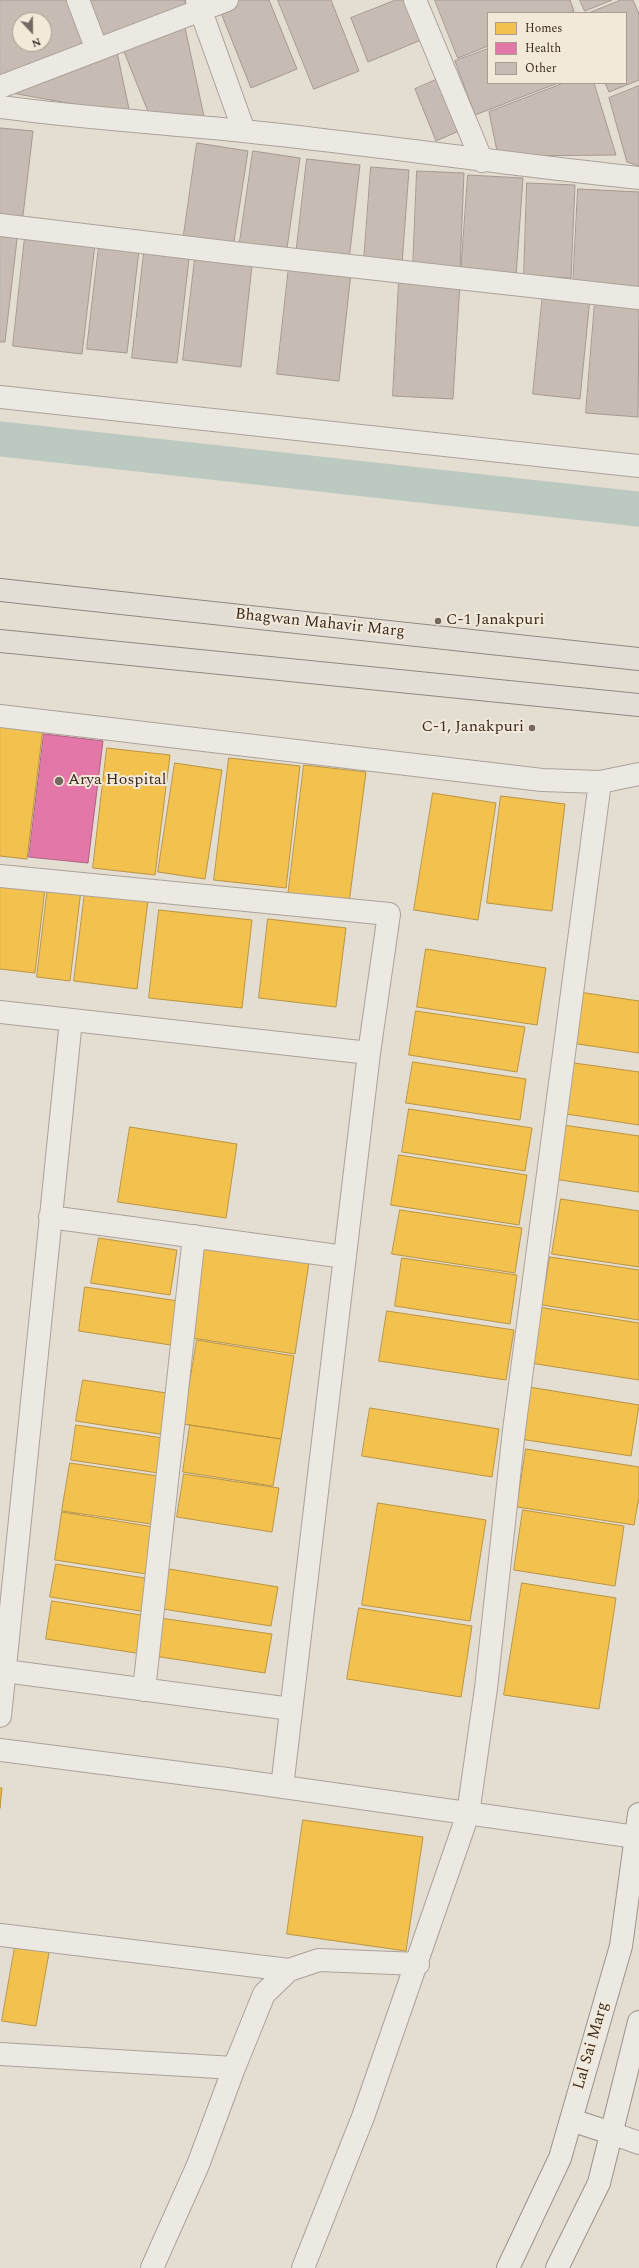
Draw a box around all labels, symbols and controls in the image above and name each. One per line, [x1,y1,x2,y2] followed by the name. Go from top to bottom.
[12,12,52,52] north arrow
[487,12,627,84] legend
[525,19,563,38] text: Homes
[29,33,44,52] text: N
[525,39,561,58] text: Health
[525,59,557,78] text: Other
[234,606,406,642] street label: Bhagwan Mahavir Marg
[446,611,545,631] place label: C-1 Janakpuri
[433,616,443,626] marker: C-1 Janakpuri
[421,718,524,738] place label: C-1, Janakpuri
[527,723,537,733] marker: C-1, Janakpuri
[68,771,167,791] place label: Arya Hospital
[53,775,65,787] marker: Arya Hospital
[570,2000,614,2092] street label: Lal Sai Marg

